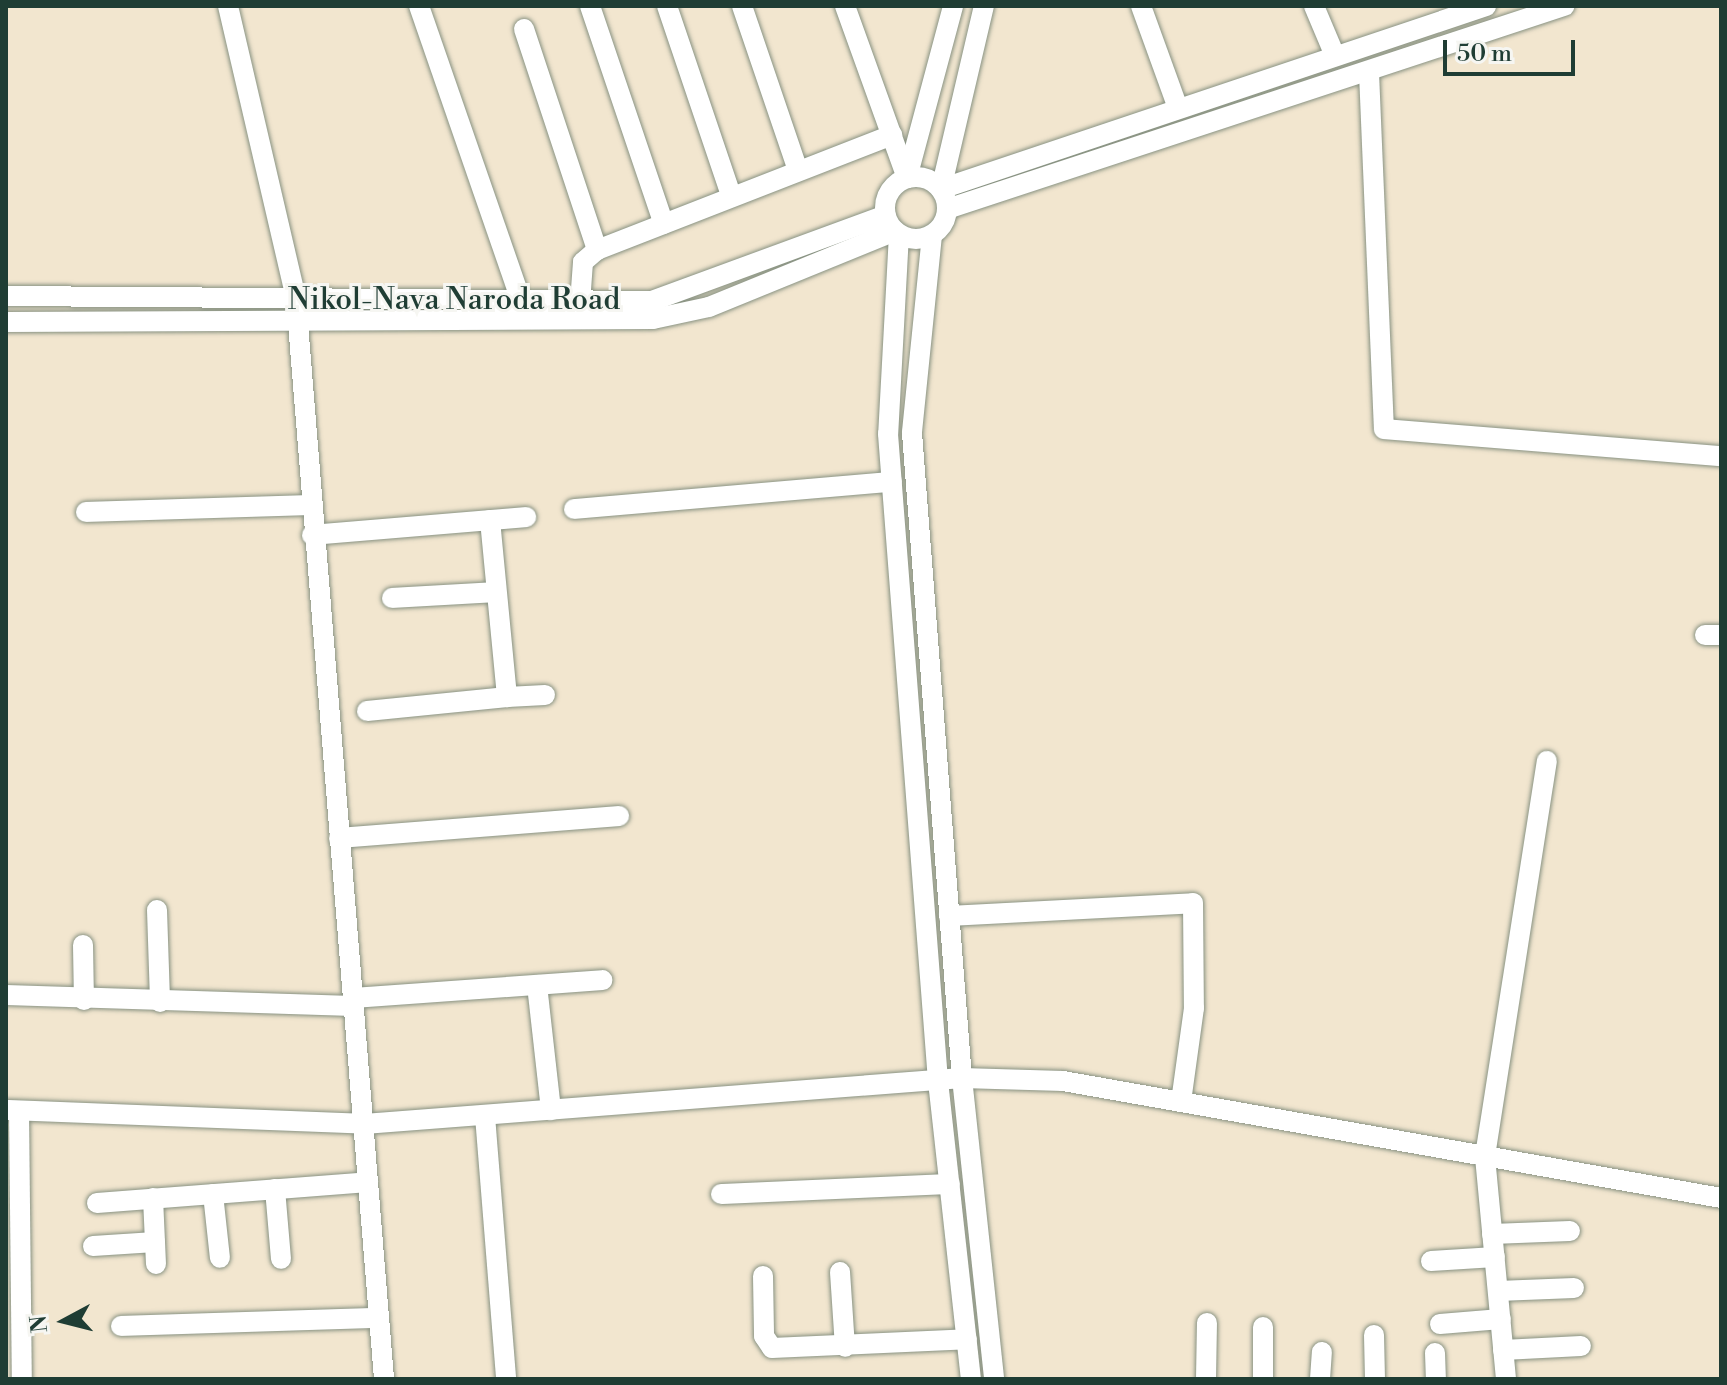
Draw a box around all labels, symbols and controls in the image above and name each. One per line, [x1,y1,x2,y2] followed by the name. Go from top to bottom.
[1447,24,1579,74] scale bar
[1457,39,1512,69] text: 50 m
[288,282,620,318] street label: Nikol-Nava Naroda Road
[24,1281,104,1361] north arrow
[25,1314,54,1334] text: N

